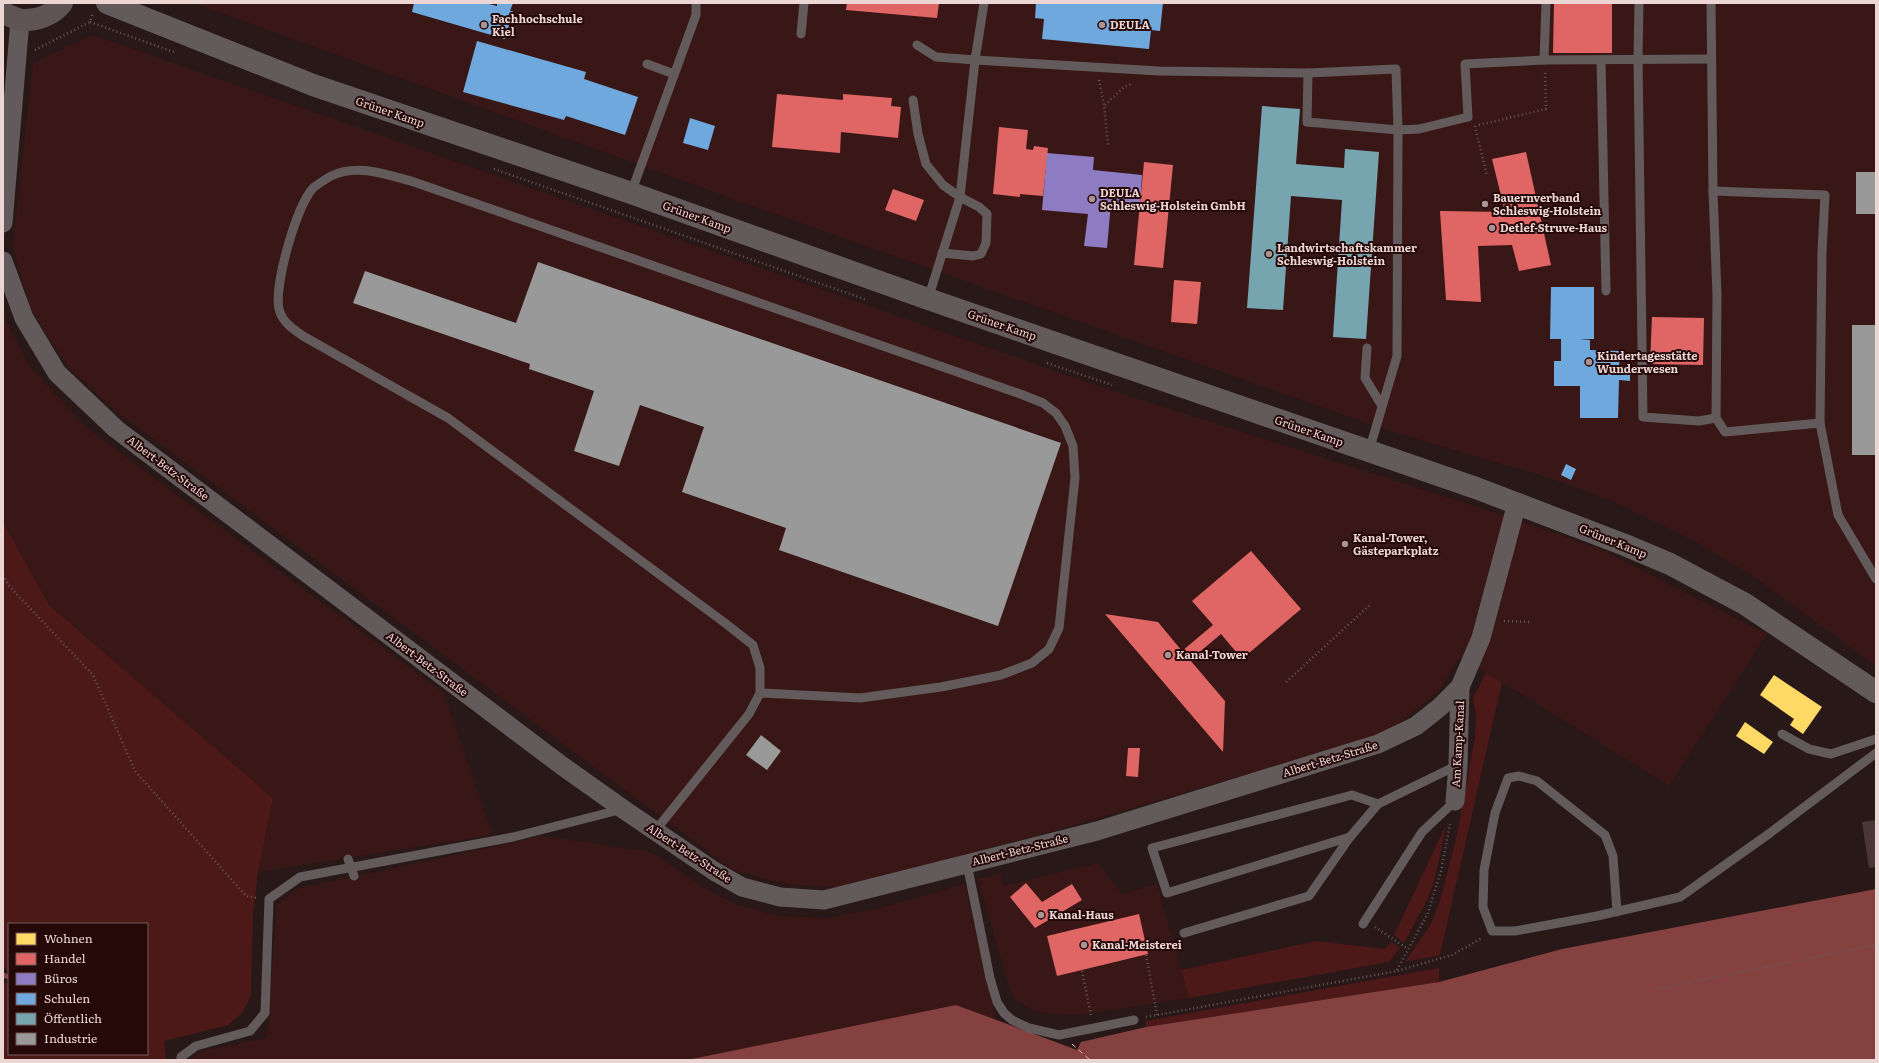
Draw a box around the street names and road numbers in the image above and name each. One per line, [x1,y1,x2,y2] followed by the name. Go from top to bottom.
[354,92,427,130] street label: Grüner Kamp
[661,196,734,236] street label: Grüner Kamp
[966,305,1039,343] street label: Grüner Kamp
[1273,411,1346,449] street label: Grüner Kamp
[124,431,213,503] street label: Albert-Betz-Straße
[1577,519,1650,561] street label: Grüner Kamp
[383,627,472,699] street label: Albert-Betz-Straße
[1447,700,1467,788] street label: Am Kamp-Kanal
[1280,736,1380,780] street label: Albert-Betz-Straße
[644,819,736,886] street label: Albert-Betz-Straße
[970,829,1070,869] street label: Albert-Betz-Straße

